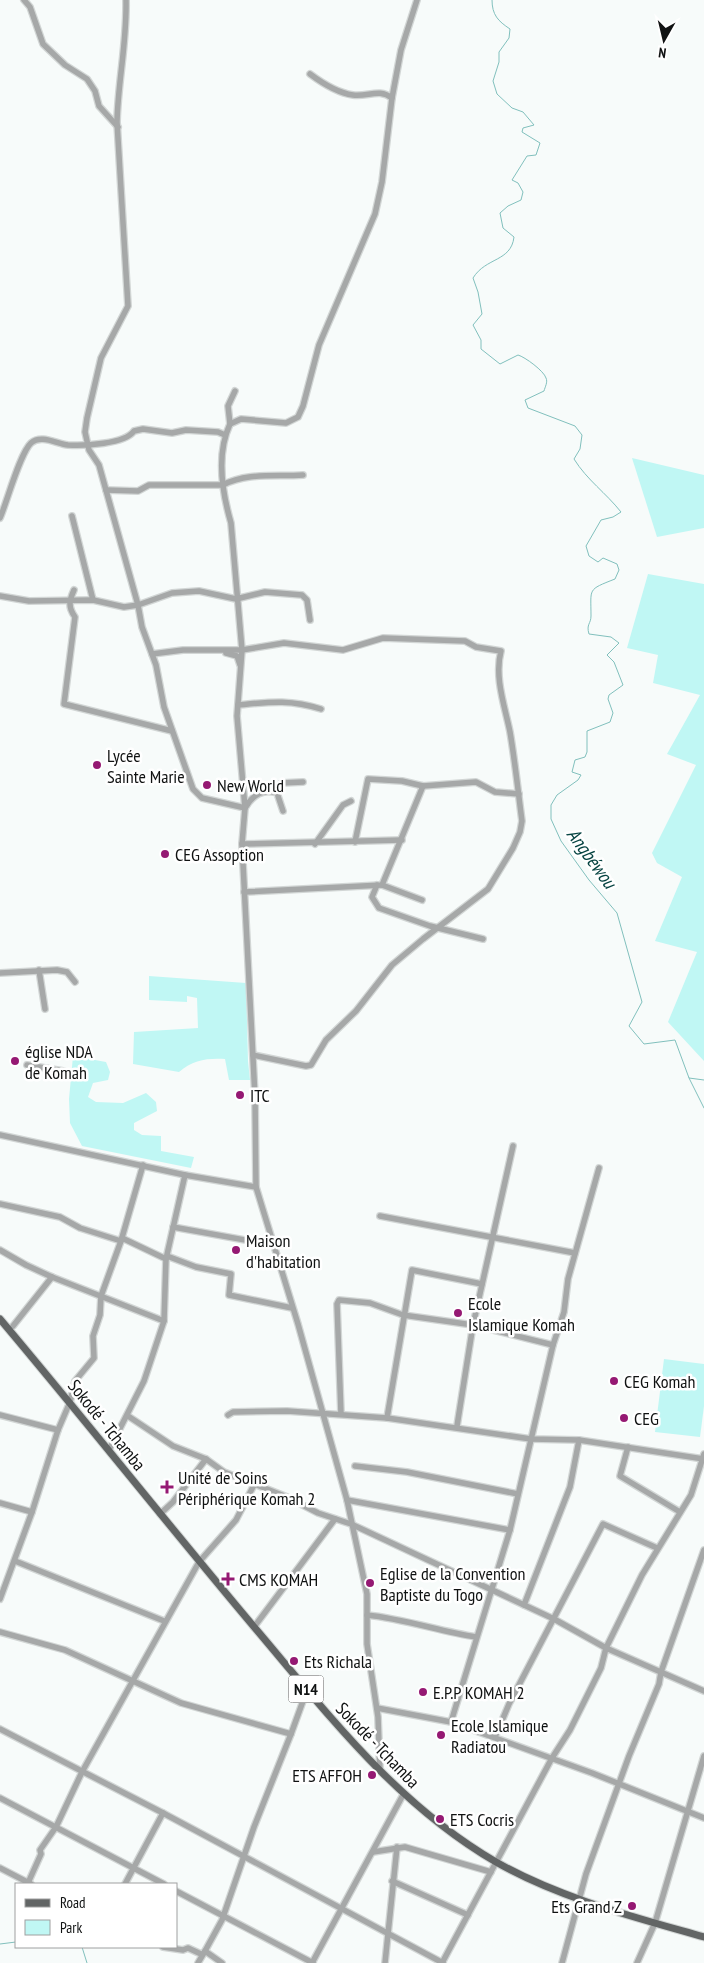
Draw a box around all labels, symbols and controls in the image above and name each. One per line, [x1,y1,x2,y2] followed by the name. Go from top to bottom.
[639,15,689,65] north arrow
[657,43,667,62] text: N
[107,744,185,788] place label: Lycée Sainte Marie
[91,759,103,771] marker: Lycée Sainte Marie
[217,774,284,797] place label: New World
[201,779,213,791] marker: New World
[562,823,623,894] water label: Angbéwou
[175,843,264,866] place label: CEG Assoption
[159,848,171,860] marker: CEG Assoption
[25,1040,93,1084] place label: église NDA de Komah
[9,1055,21,1067] marker: église NDA de Komah
[250,1084,270,1107] place label: ITC
[234,1089,246,1101] marker: ITC
[246,1229,321,1273] place label: Maison d'habitation
[230,1244,242,1256] marker: Maison d'habitation
[468,1292,575,1336] place label: Ecole Islamique Komah
[452,1307,464,1319] marker: Ecole Islamique Komah
[624,1370,695,1393] place label: CEG Komah
[63,1375,151,1475] street label: Sokodé - Tchamba
[608,1375,620,1387] marker: CEG Komah
[634,1407,659,1430] place label: CEG
[618,1412,630,1424] marker: CEG
[178,1466,315,1510] place label: Unité de Soins Périphérique Komah 2
[160,1480,174,1494] marker: Unité de Soins Périphérique Komah 2
[380,1562,525,1606] place label: Eglise de la Convention Baptiste du Togo
[239,1568,318,1591] place label: CMS KOMAH
[221,1572,235,1586] marker: CMS KOMAH
[364,1577,376,1589] marker: Eglise de la Convention Baptiste du Togo
[304,1650,372,1673] place label: Ets Richala
[288,1655,300,1667] marker: Ets Richala
[288,1676,324,1702] road number: N14
[433,1681,525,1704] place label: E.P.P KOMAH 2
[417,1686,429,1698] marker: E.P.P KOMAH 2
[331,1697,425,1793] street label: Sokodé - Tchamba
[451,1714,548,1758] place label: Ecole Islamique Radiatou
[435,1729,447,1741] marker: Ecole Islamique Radiatou
[292,1764,362,1787] place label: ETS AFFOH
[366,1769,378,1781] marker: ETS AFFOH
[450,1808,514,1831] place label: ETS Cocris
[434,1813,446,1825] marker: ETS Cocris
[15,1883,178,1948] legend
[60,1893,86,1912] text: Road
[551,1895,622,1918] place label: Ets Grand Z
[626,1900,638,1912] marker: Ets Grand Z
[60,1918,82,1937] text: Park

